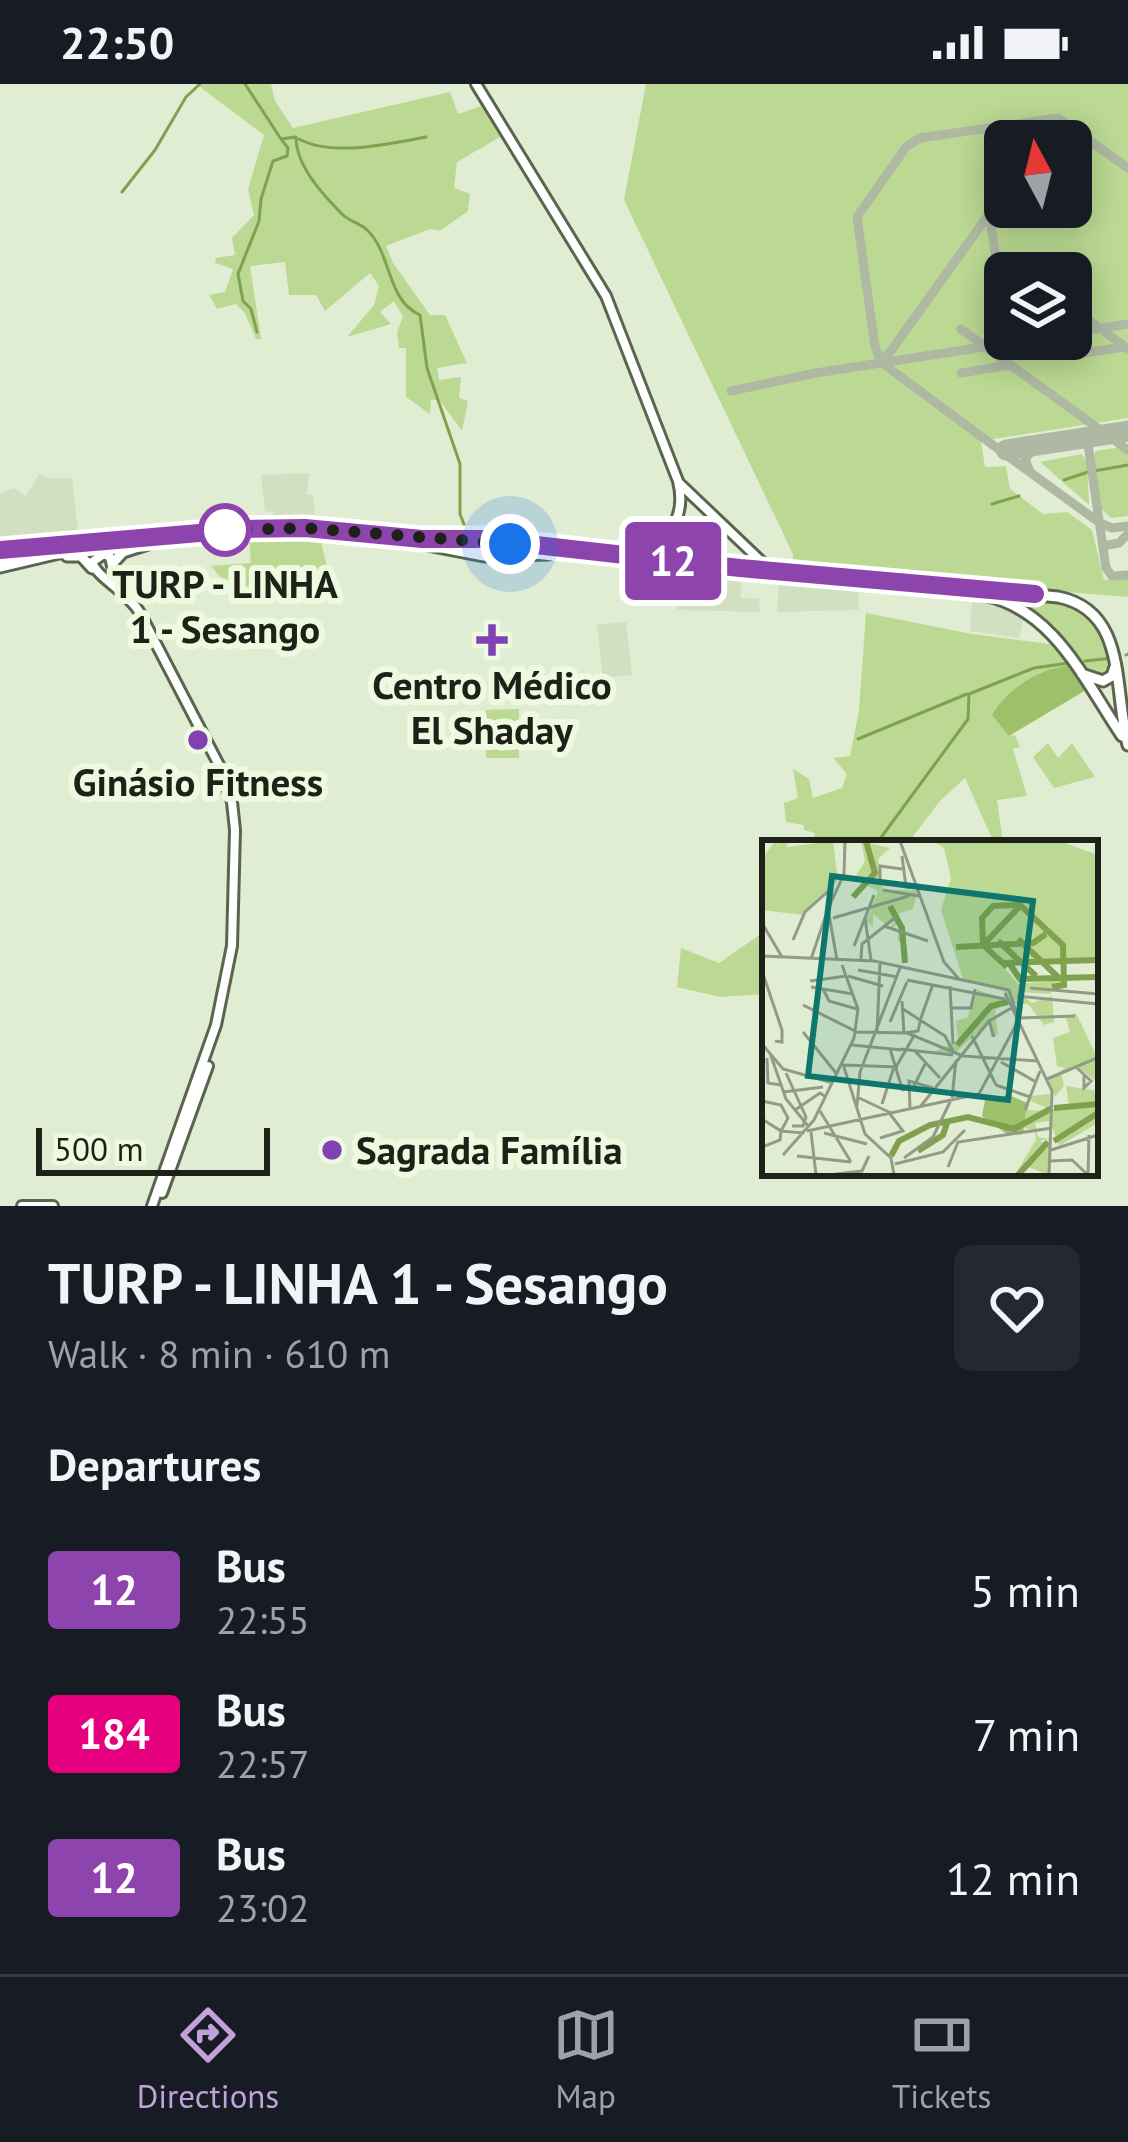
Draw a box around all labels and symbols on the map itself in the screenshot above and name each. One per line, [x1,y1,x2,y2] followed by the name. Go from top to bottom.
[984,120,1092,228] north arrow
[200,505,250,555] marker: TURP - LINHA 1 - Sesango
[480,514,540,574] your location
[619,522,727,600] line badge: 12
[112,558,338,654] place label: TURP - LINHA 1 - Sesango
[476,624,508,656] marker: Centro Médico El Shaday
[372,659,612,755] place label: Centro Médico El Shaday
[185,727,211,753] marker: Ginásio Fitness
[73,756,323,807] place label: Ginásio Fitness
[762,840,1098,1176] inset map
[36,1122,270,1175] scale bar
[356,1124,623,1175] place label: Sagrada Família
[319,1137,345,1163] marker: Sagrada Família

